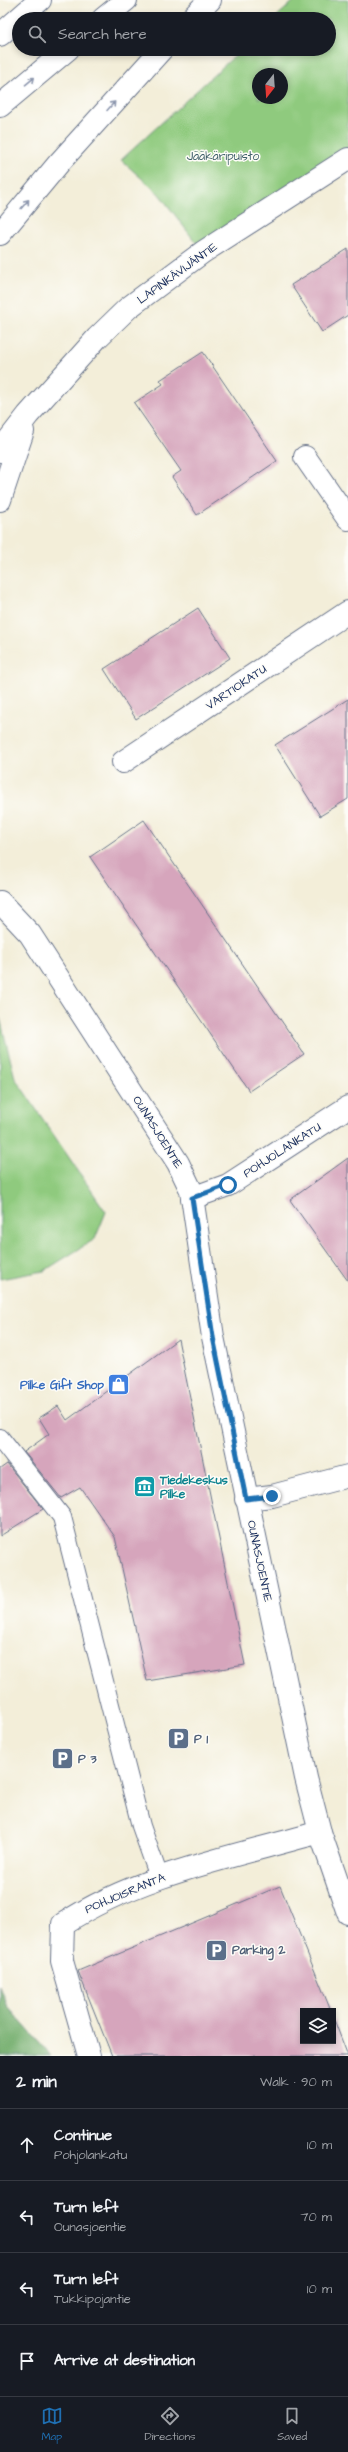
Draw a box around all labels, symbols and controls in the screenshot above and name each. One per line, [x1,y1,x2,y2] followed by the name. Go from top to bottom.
[12,12,336,56] search box
[26,23,48,45] icon: search
[58,24,147,45] text: Search here
[252,68,288,104] north arrow
[24,76,35,85] one-way arrow
[106,101,115,111] one-way arrow
[187,148,260,165] park label: Jääkäripuisto
[20,198,29,209] one-way arrow
[134,239,221,308] street label: LAPINKÄVIJÄNTIE
[202,661,270,714] street label: VARTIOKATU
[128,1093,187,1172] street label: OUNASJOENTIE
[240,1119,325,1182] street label: POHJOLANKATU
[219,1176,237,1194] route start
[106,1372,132,1398] shop icon: Pilke Gift Shop
[20,1377,104,1395] place label: Pilke Gift Shop
[159,1472,228,1503] place label: Tiedekeskus Pilke
[131,1474,157,1500] museum icon: Tiedekeskus Pilke
[263,1487,281,1505] route end
[243,1519,276,1604] street label: OUNASJOENTIE
[166,1726,192,1752] parking icon: P 1
[194,1731,208,1748] place label: P 1
[49,1746,75,1772] parking icon: P 3
[78,1751,97,1768] place label: P 3
[82,1869,168,1918] street label: POHJOISRANTA
[203,1937,229,1963] parking icon: Parking 2
[232,1942,286,1961] place label: Parking 2
[300,2008,336,2044] map controls
[300,2008,336,2044] button: layers
[16,2070,57,2094] text: 2 min
[260,2073,332,2091] text: Walk · 90 m
[54,2125,112,2146] text: Continue
[16,2134,38,2156] icon: ahead
[307,2136,332,2154] text: 10 m
[54,2146,127,2164] text: Pohjolankatu
[54,2197,118,2218] text: Turn left
[16,2206,38,2228] icon: left
[300,2208,332,2226] text: 70 m
[54,2218,126,2236] text: Ounasjoentie
[54,2269,118,2290] text: Turn left
[16,2278,38,2300] icon: left
[307,2280,332,2298] text: 10 m
[54,2290,131,2308] text: Tukkipojantie
[16,2350,38,2372] icon: arrive
[54,2350,195,2371] text: Arrive at destination
[41,2405,63,2444] tab: Map
[144,2405,196,2444] tab: Directions
[277,2405,307,2444] tab: Saved

